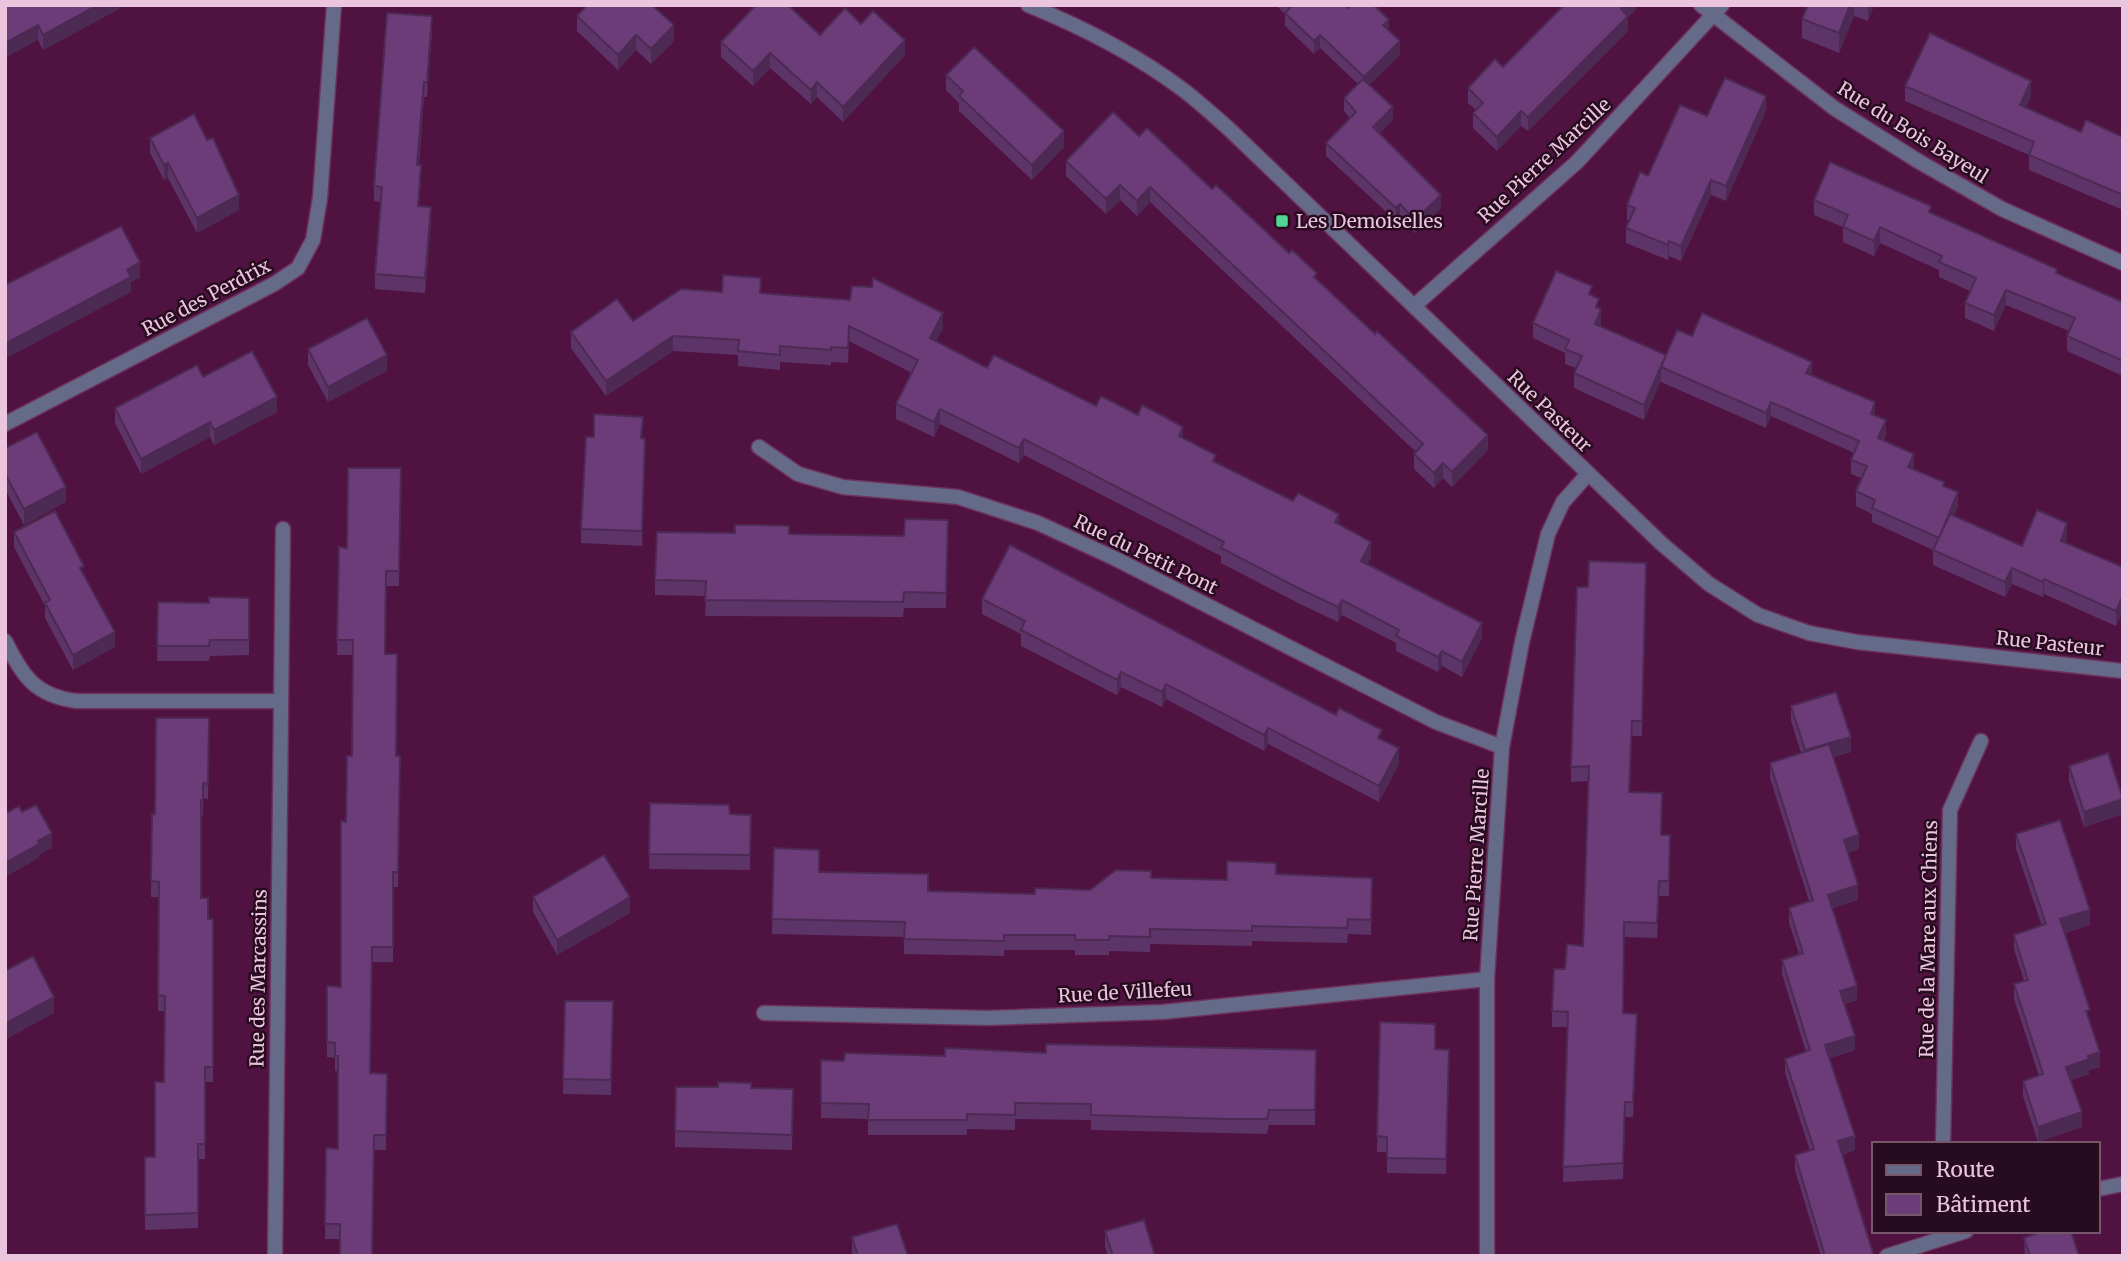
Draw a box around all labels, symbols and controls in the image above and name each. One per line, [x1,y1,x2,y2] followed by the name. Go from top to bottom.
[1833,76,1993,188] street label: Rue du Bois Bayeul
[1473,92,1615,228] street label: Rue Pierre Marcille
[1296,209,1443,233] place label: Les Demoiselles
[1274,213,1290,229] marker: Les Demoiselles
[138,253,275,341] street label: Rue des Perdrix
[1503,365,1598,457] street label: Rue Pasteur
[1070,509,1222,599] street label: Rue du Petit Pont
[1995,625,2105,661] street label: Rue Pasteur
[1458,768,1494,942] street label: Rue Pierre Marcille
[1914,820,1942,1058] street label: Rue de la Mare aux Chiens
[244,889,272,1067] street label: Rue des Marcassins
[1057,976,1193,1008] street label: Rue de Villefeu
[1872,1142,2100,1233] legend
[1936,1156,1994,1183] text: Route
[1936,1191,2030,1218] text: Bâtiment

